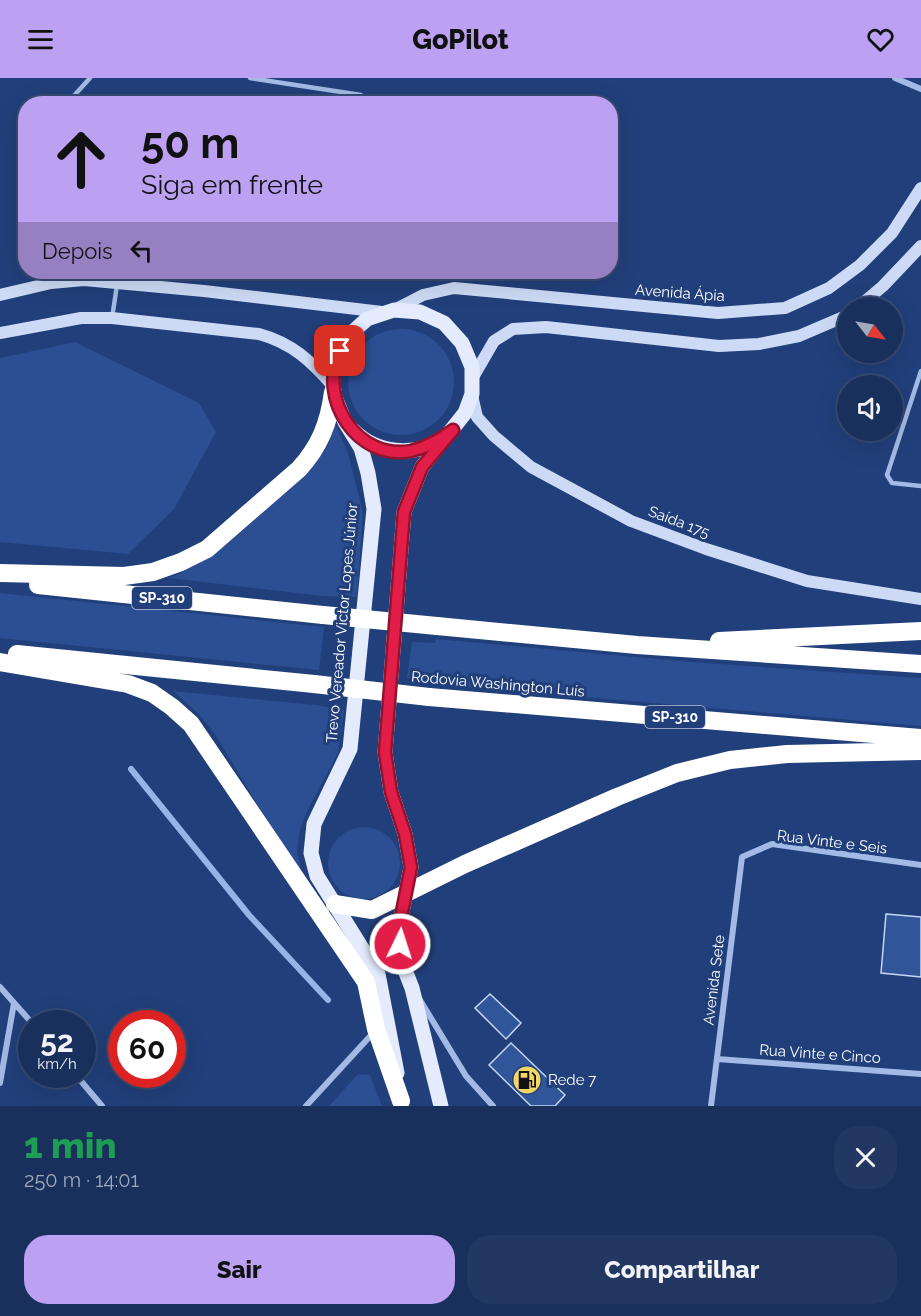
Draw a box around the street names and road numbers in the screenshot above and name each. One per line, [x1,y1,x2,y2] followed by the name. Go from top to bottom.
[635,281,725,305] street label: Avenida Ápia
[323,502,362,744] street label: Trevo Vereador Victor Lopes Júnior
[646,502,712,542] street label: Saída 175
[132,587,192,609] road number: SP-310
[410,667,586,701] street label: Rodovia Washington Luís
[645,706,705,728] road number: SP-310
[776,826,888,858] street label: Rua Vinte e Seis
[700,934,729,1026] street label: Avenida Sete
[759,1041,881,1067] street label: Rua Vinte e Cinco

